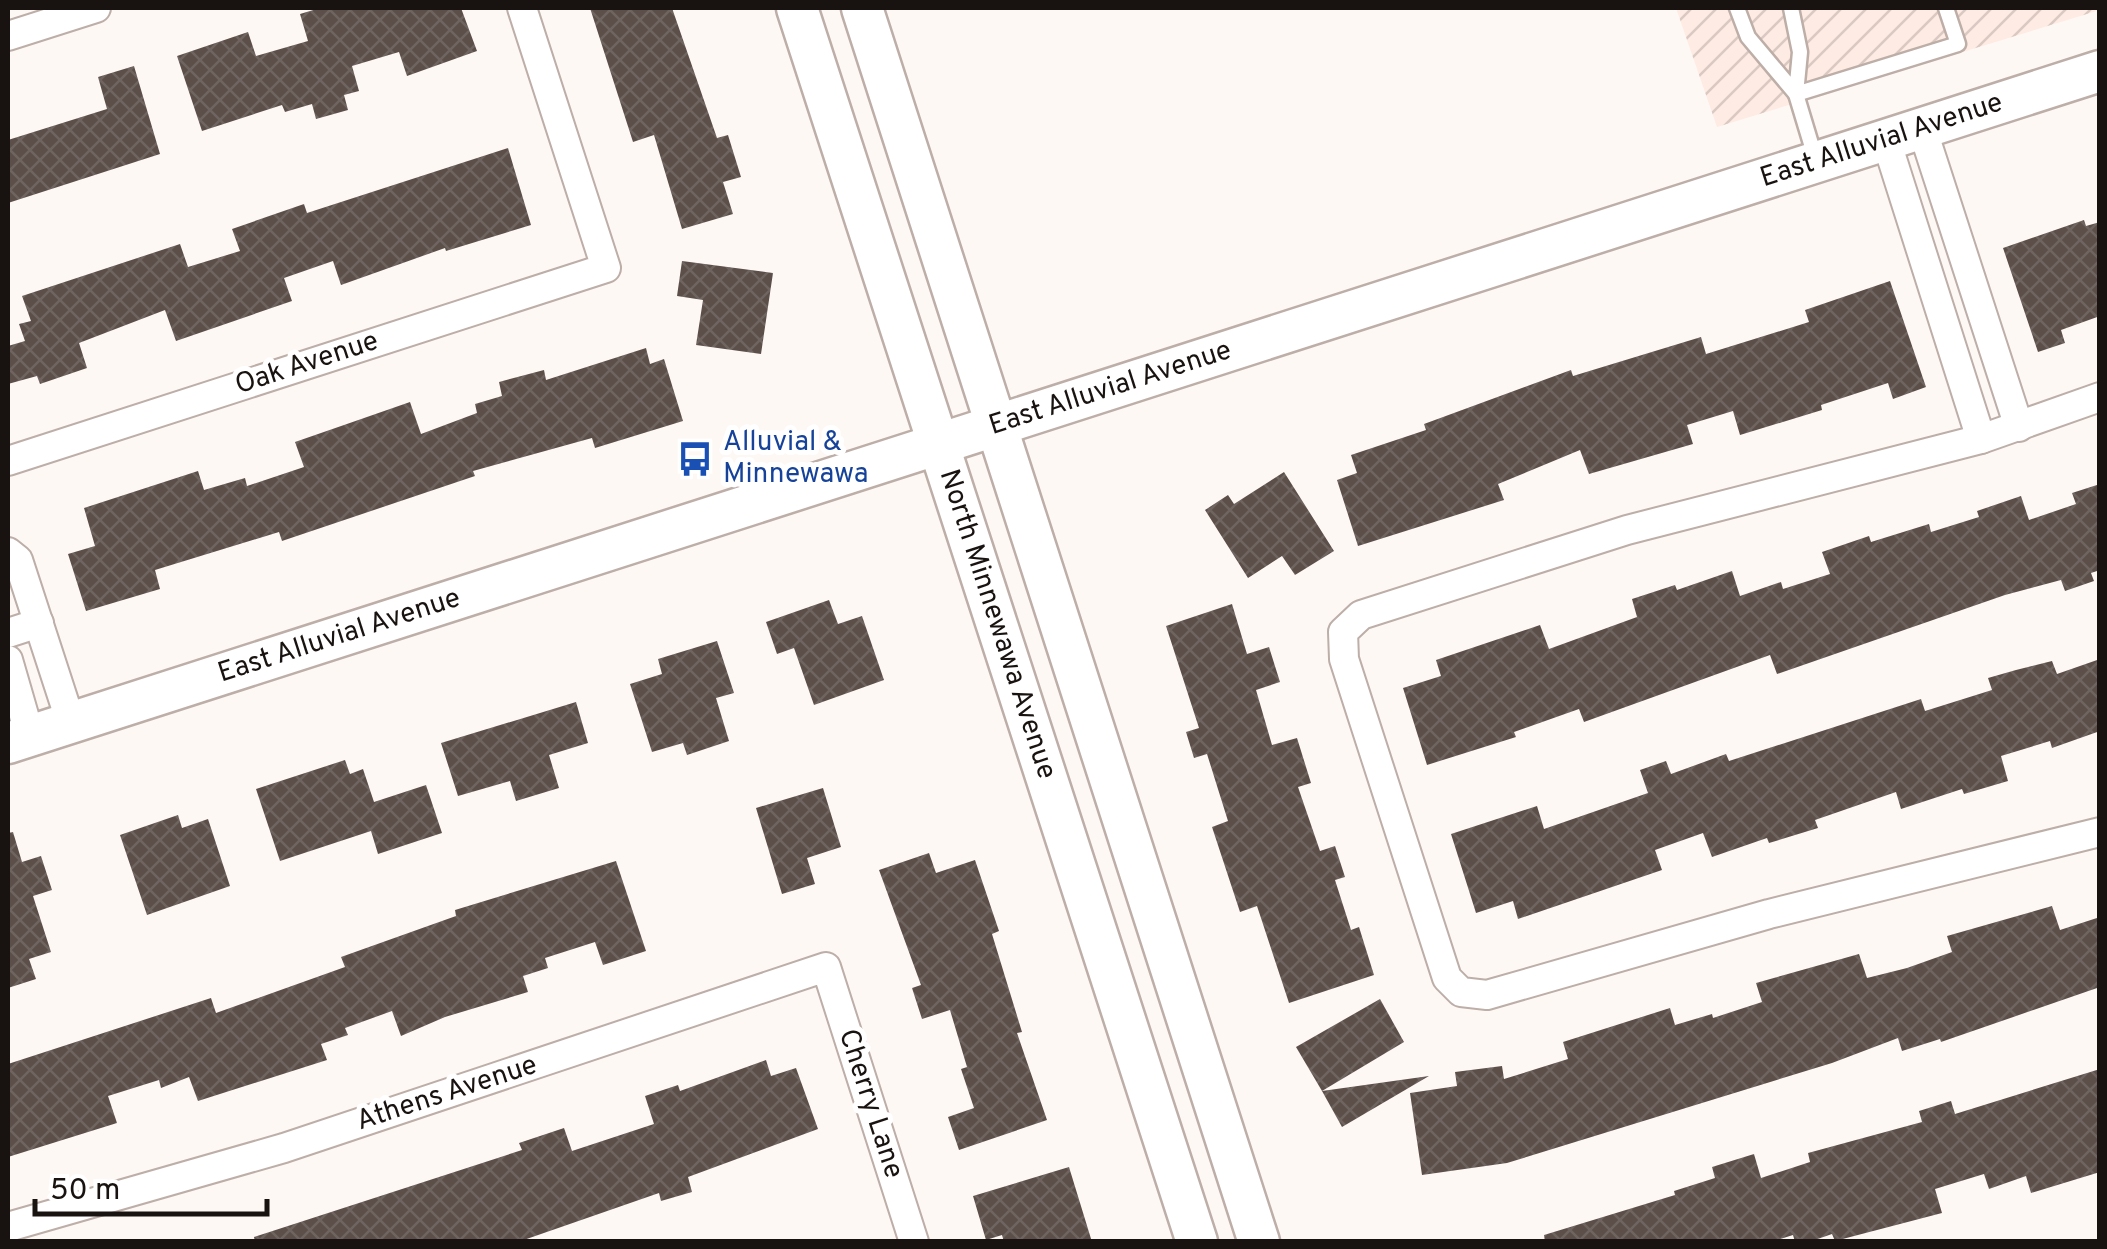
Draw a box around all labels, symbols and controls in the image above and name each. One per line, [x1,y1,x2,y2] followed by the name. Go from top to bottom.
[1756,85,2008,197] street label: East Alluvial Avenue
[231,324,383,404] street label: Oak Avenue
[985,333,1236,445] street label: East Alluvial Avenue
[723,425,868,493] place label: Alluvial & Minnewawa
[676,440,714,478] bus stop icon: Alluvial & Minnewawa
[930,465,1064,784] street label: North Minnewawa Avenue
[214,581,465,692] street label: East Alluvial Avenue
[829,1025,911,1183] street label: Cherry Lane
[352,1048,542,1140] street label: Athens Avenue
[35,1154,268,1216] scale bar
[50,1173,120,1210] text: 50 m

